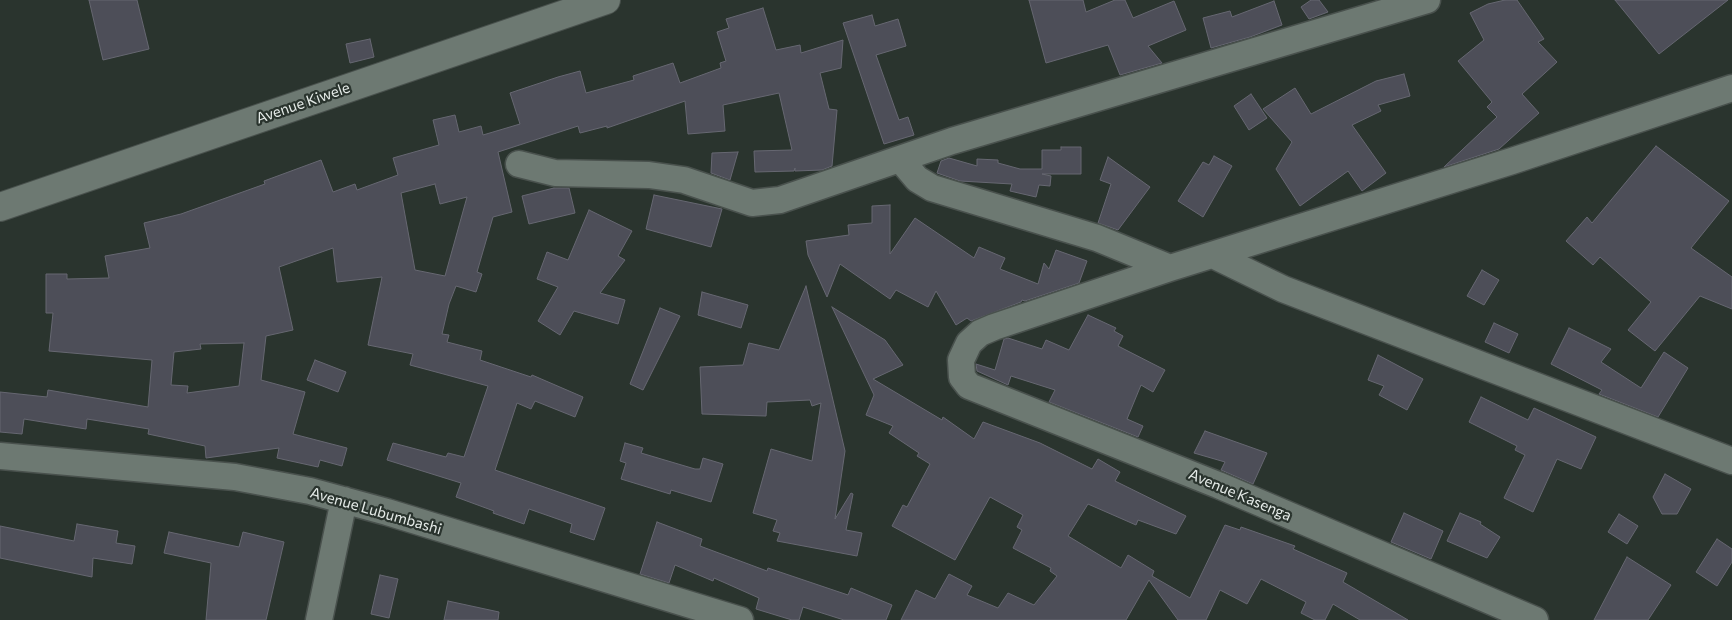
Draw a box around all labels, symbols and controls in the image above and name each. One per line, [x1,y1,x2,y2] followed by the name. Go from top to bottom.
[254,79,352,127] street label: Avenue Kiwele
[1186,465,1294,525] street label: Avenue Kasenga
[308,484,444,538] street label: Avenue Lubumbashi

